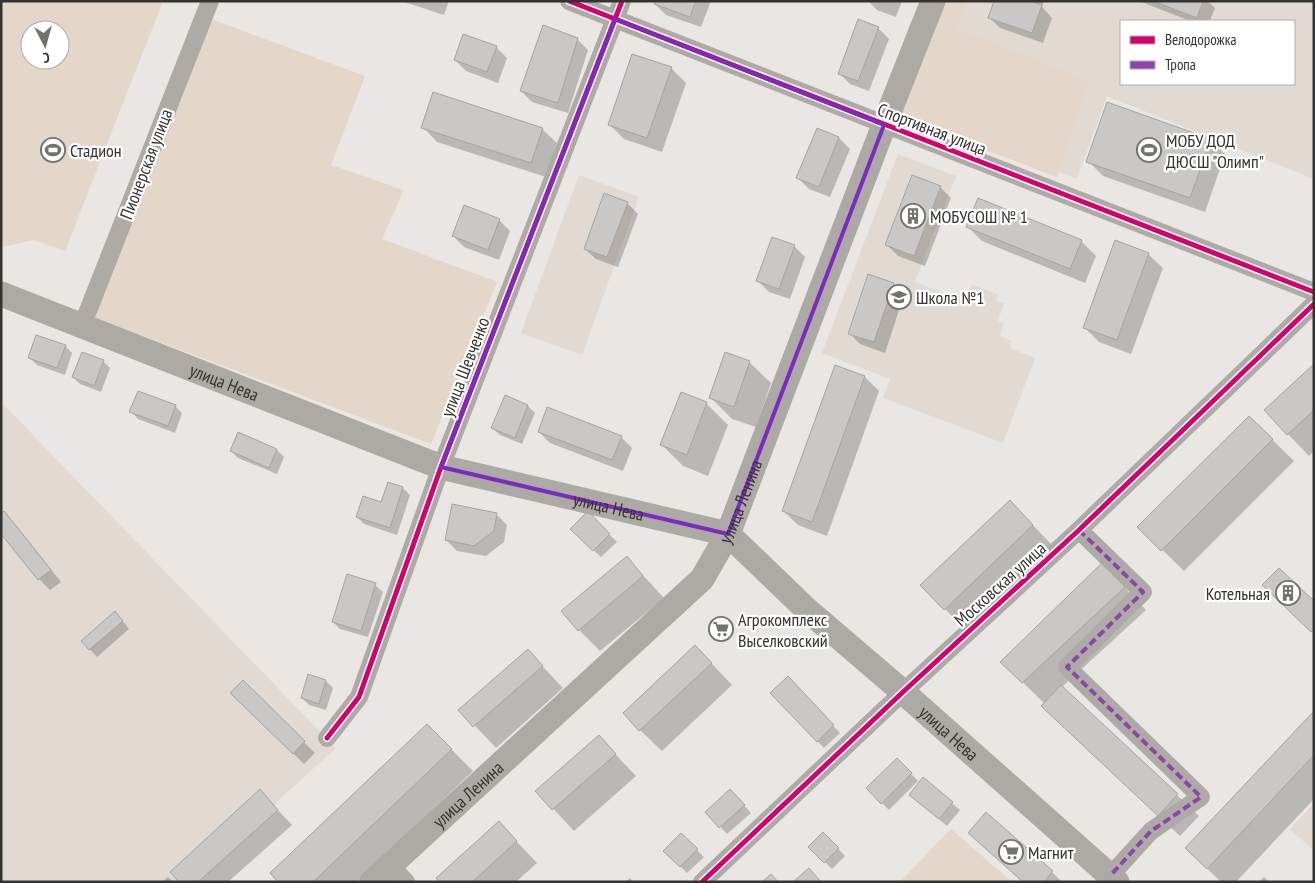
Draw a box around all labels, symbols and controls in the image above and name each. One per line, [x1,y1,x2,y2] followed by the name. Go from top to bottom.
[20,20,70,70] north arrow
[1120,20,1295,85] legend
[1165,30,1236,49] text: Велодорожка
[42,49,50,67] text: С
[1165,55,1196,74] text: Тропа
[874,98,990,160] street label: Спортивная улица
[114,106,178,222] street label: Пионерская улица
[1166,129,1264,173] place label: МОБУ ДОД ДЮСШ "Олимп"
[40,137,66,163] sports icon: Стадион
[1136,137,1162,163] sports icon: МОБУ ДОД ДЮСШ "Олимп"
[70,139,122,162] place label: Стадион
[900,203,926,229] building icon: МОБУСОШ № 1
[930,205,1028,228] place label: МОБУСОШ № 1
[886,284,912,310] school or university icon: Школа №1
[916,286,984,309] place label: Школа №1
[435,314,495,420] street label: улица Шевченко
[186,358,262,406] street label: улица Нева
[714,456,767,548] street label: улица Ленина
[571,487,647,526] street label: улица Нева
[949,537,1051,631] street label: Московская улица
[1275,580,1301,606] building icon: Котельная
[1206,582,1270,605] place label: Котельная
[738,608,828,652] place label: Агрокомплекс Выселковский
[708,616,734,642] supermarket icon: Агрокомплекс Выселковский
[914,700,984,766] street label: улица Нева
[428,756,508,832] street label: улица Ленина
[998,839,1024,865] supermarket icon: Магнит
[1028,841,1074,864] place label: Магнит

